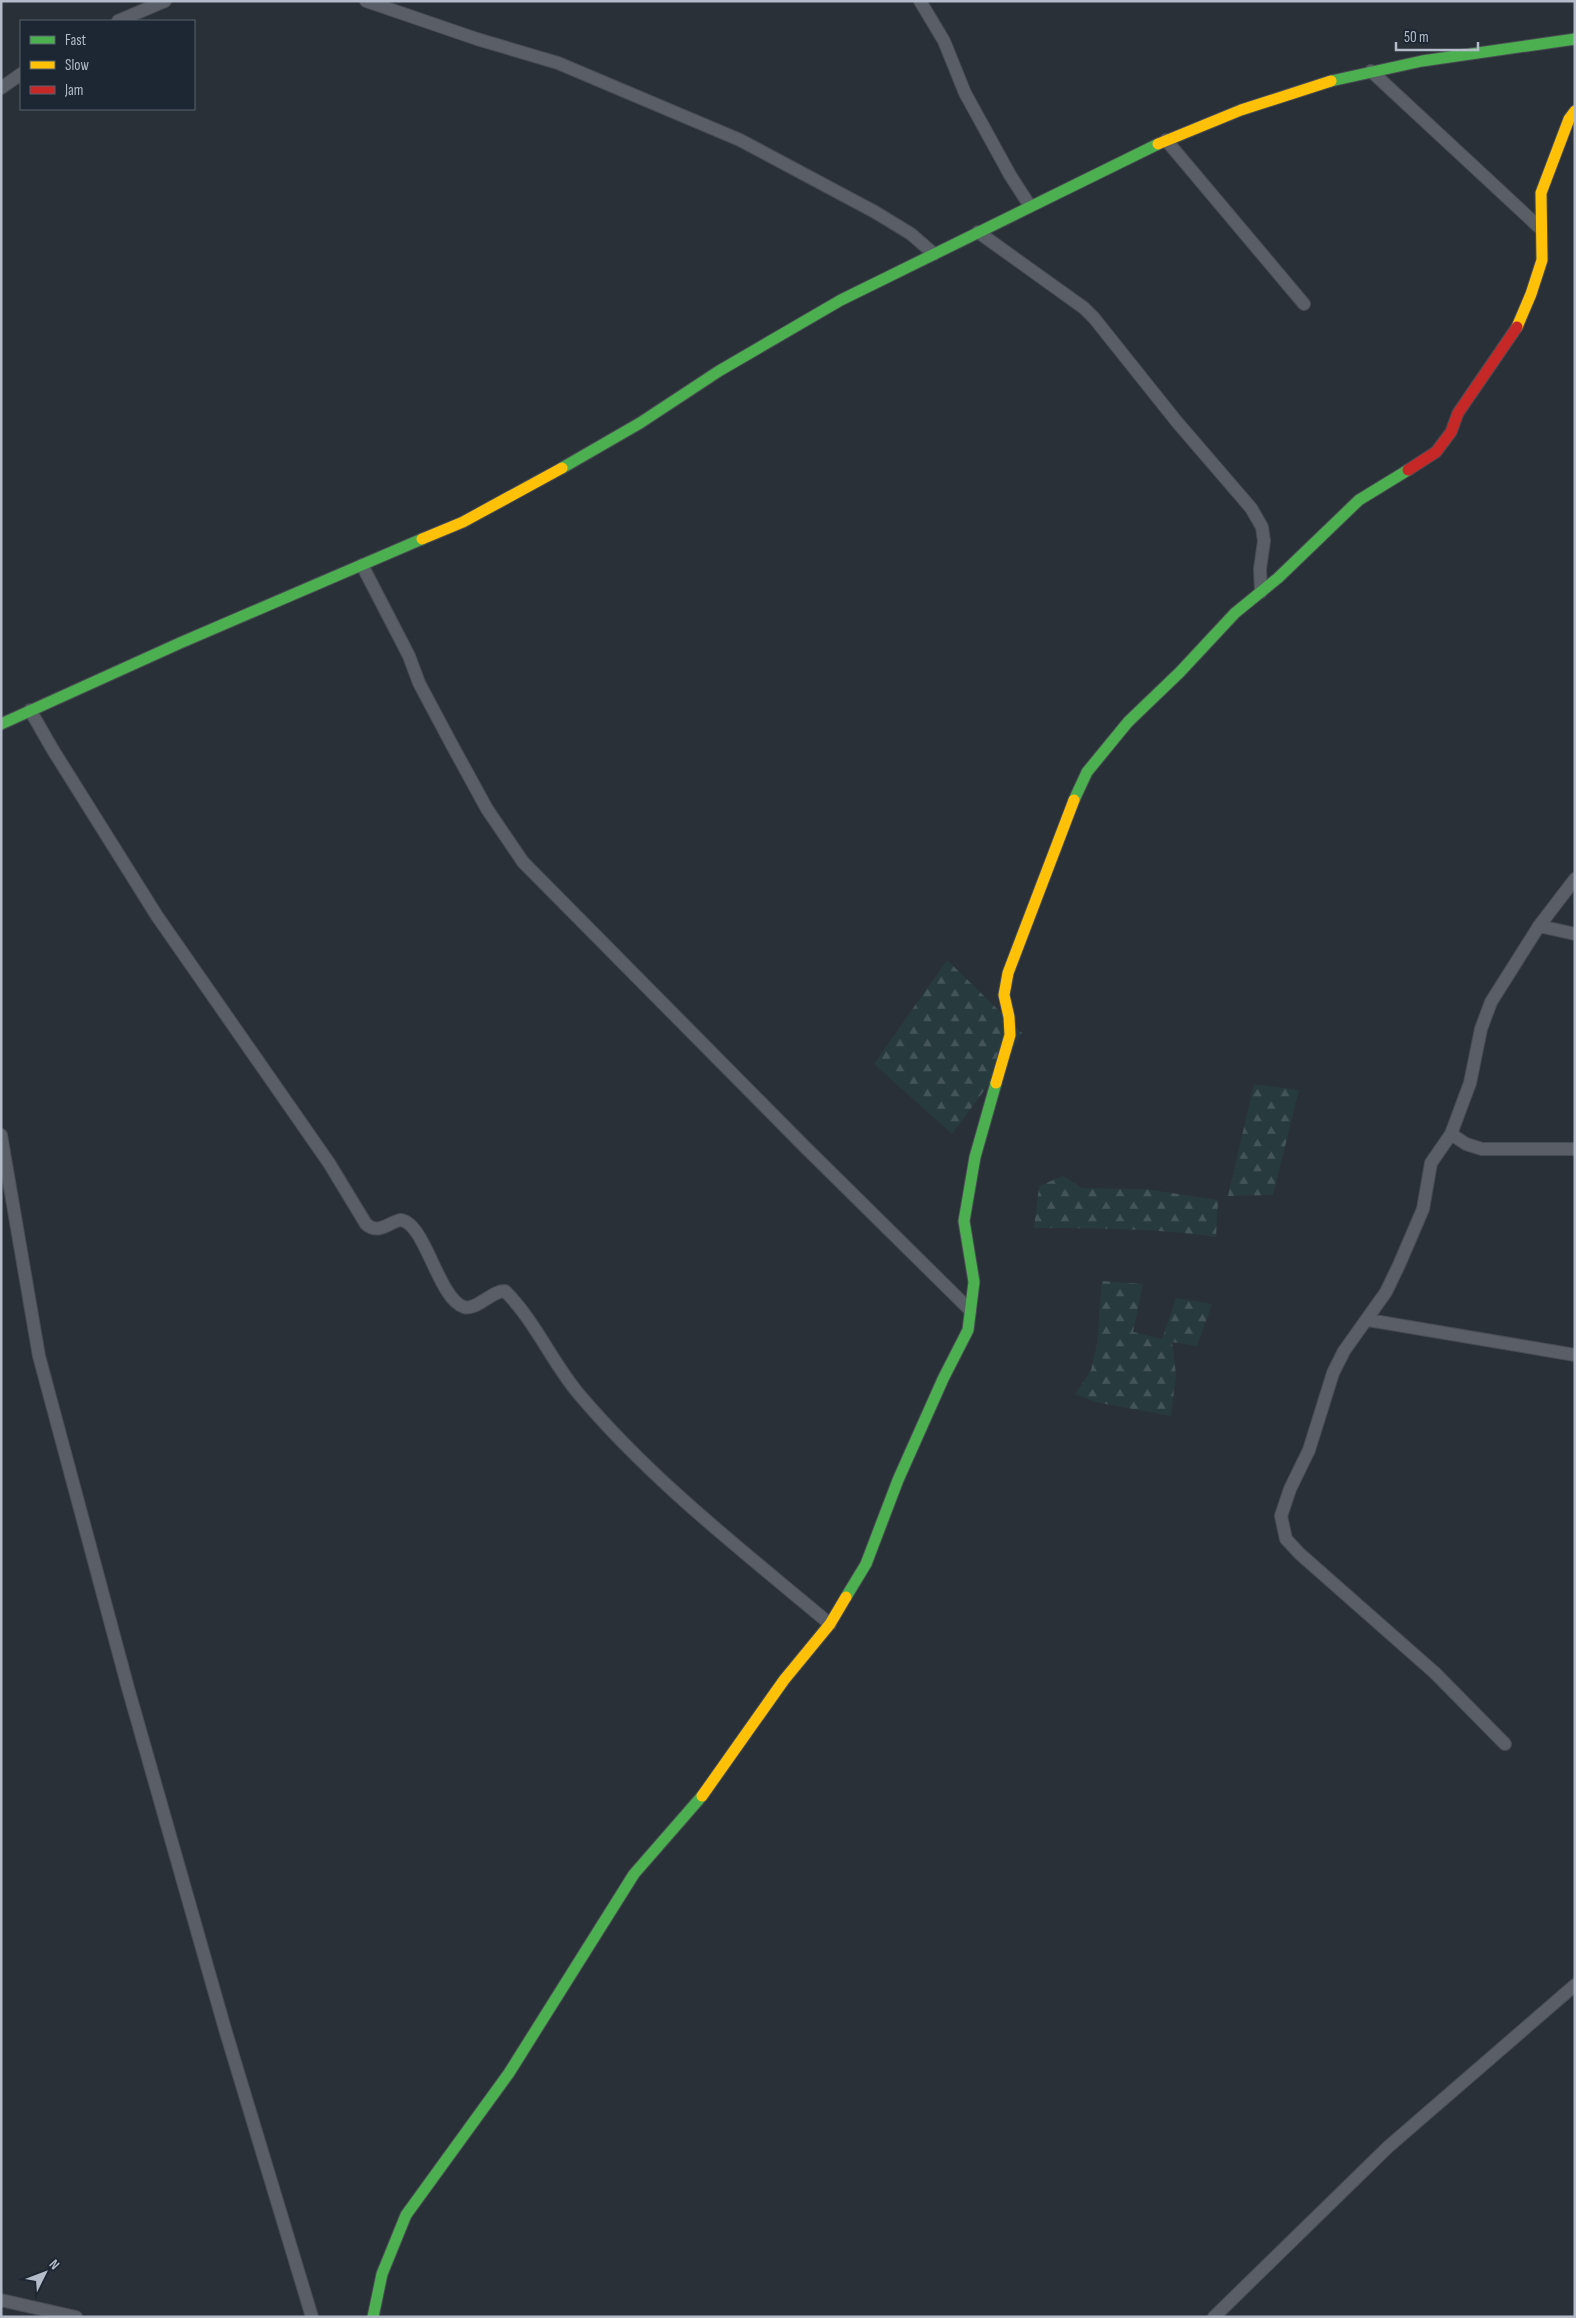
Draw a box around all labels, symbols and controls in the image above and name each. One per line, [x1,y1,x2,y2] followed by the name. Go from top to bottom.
[20,20,195,110] legend
[1396,20,1478,52] scale bar
[1404,28,1429,47] text: 50 m
[65,31,87,50] text: Fast
[65,56,89,75] text: Slow
[64,81,83,100] text: Jam
[20,2248,70,2298] north arrow
[45,2256,63,2273] text: N

